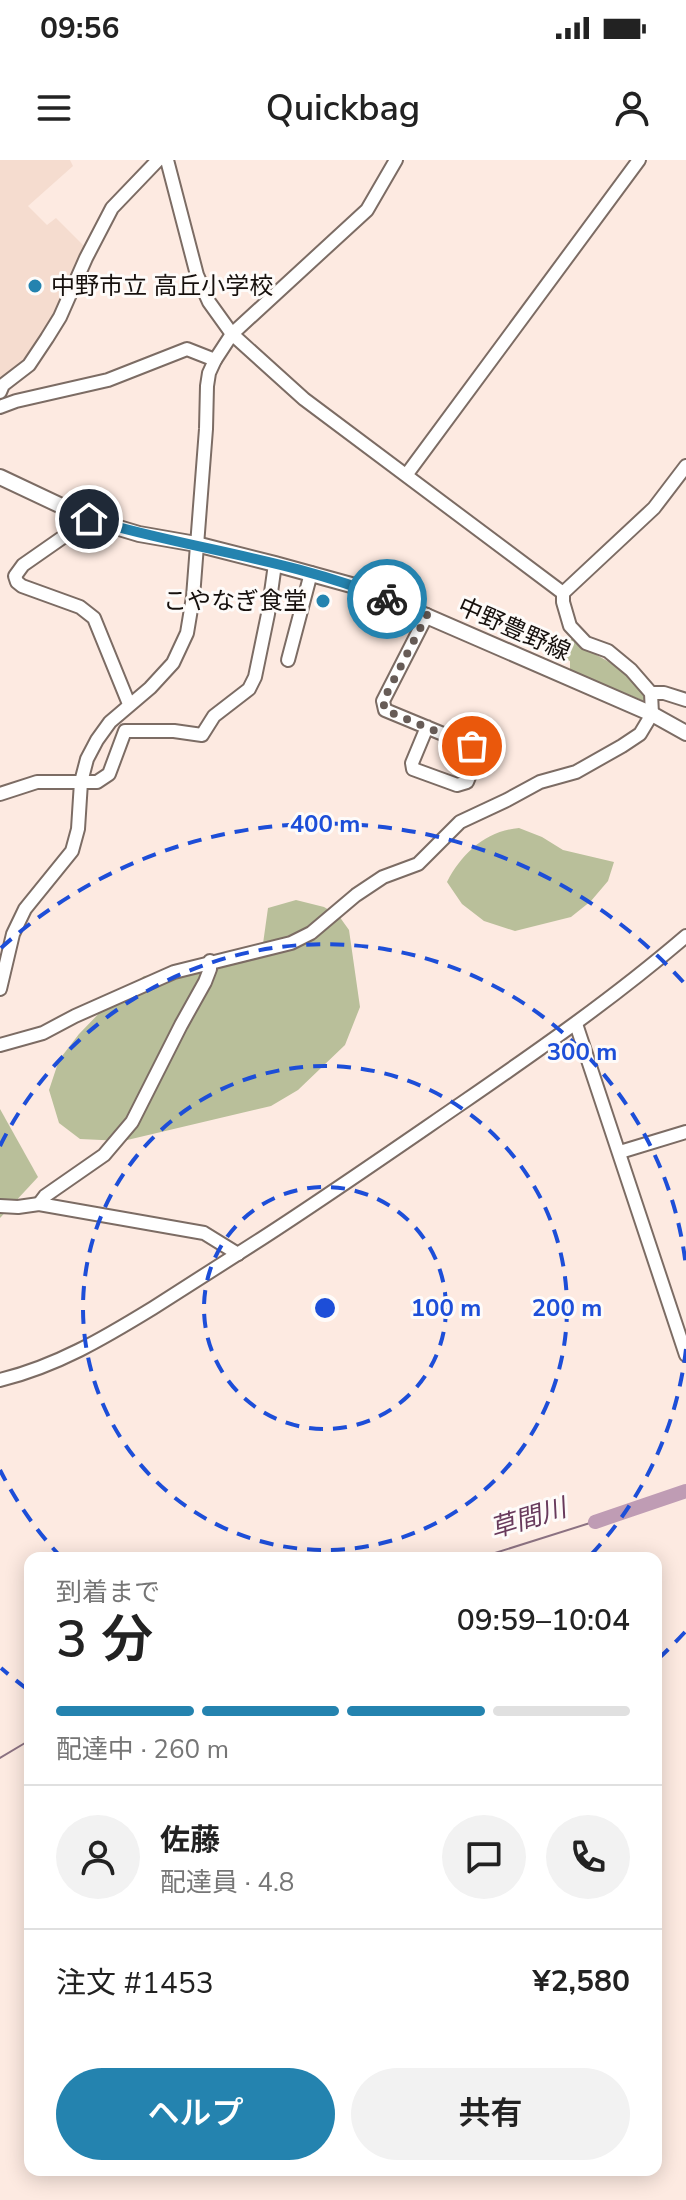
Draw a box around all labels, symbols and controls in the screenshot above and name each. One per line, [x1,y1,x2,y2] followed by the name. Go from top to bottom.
[40,8,119,49] text: 09:56
[266,84,420,133] text: Quickbag
[32,86,76,130] icon: menu
[610,86,654,130] icon: person
[51,270,273,302] place label: 中野市立 高丘小学校
[26,277,44,295] marker: 中野市立 高丘小学校
[55,485,123,553] pin
[67,497,111,541] icon: home
[347,559,427,639] courier
[365,577,409,621] icon: bike
[163,585,307,617] place label: こやなぎ食堂
[453,590,575,668] street label: 中野豊野線
[314,592,332,610] marker: こやなぎ食堂
[438,712,506,780] pin
[450,724,494,768] icon: bag
[290,808,360,840] text: 400 m
[547,1036,617,1068] text: 300 m
[411,1292,481,1324] text: 100 m
[532,1292,602,1324] text: 200 m
[311,1294,339,1322] centre of rings
[486,1489,573,1547] water label: 草間川
[56,1575,160,1610] text: 到着まで
[457,1600,630,1641] text: 09:59–10:04
[56,1604,153,1675] text: 3 分
[56,1732,229,1767] text: 配達中 · 260 m
[56,1815,140,1899] button: person
[442,1815,526,1899] button: chat
[546,1815,630,1899] button: phone
[160,1820,220,1861] text: 佐藤
[160,1865,294,1900] text: 配達員 · 4.8
[533,1961,630,2002] text: ¥2,580
[56,1963,214,2004] text: 注文 #1453
[56,2068,335,2160] button: ヘルプ
[351,2068,630,2160] button: 共有

